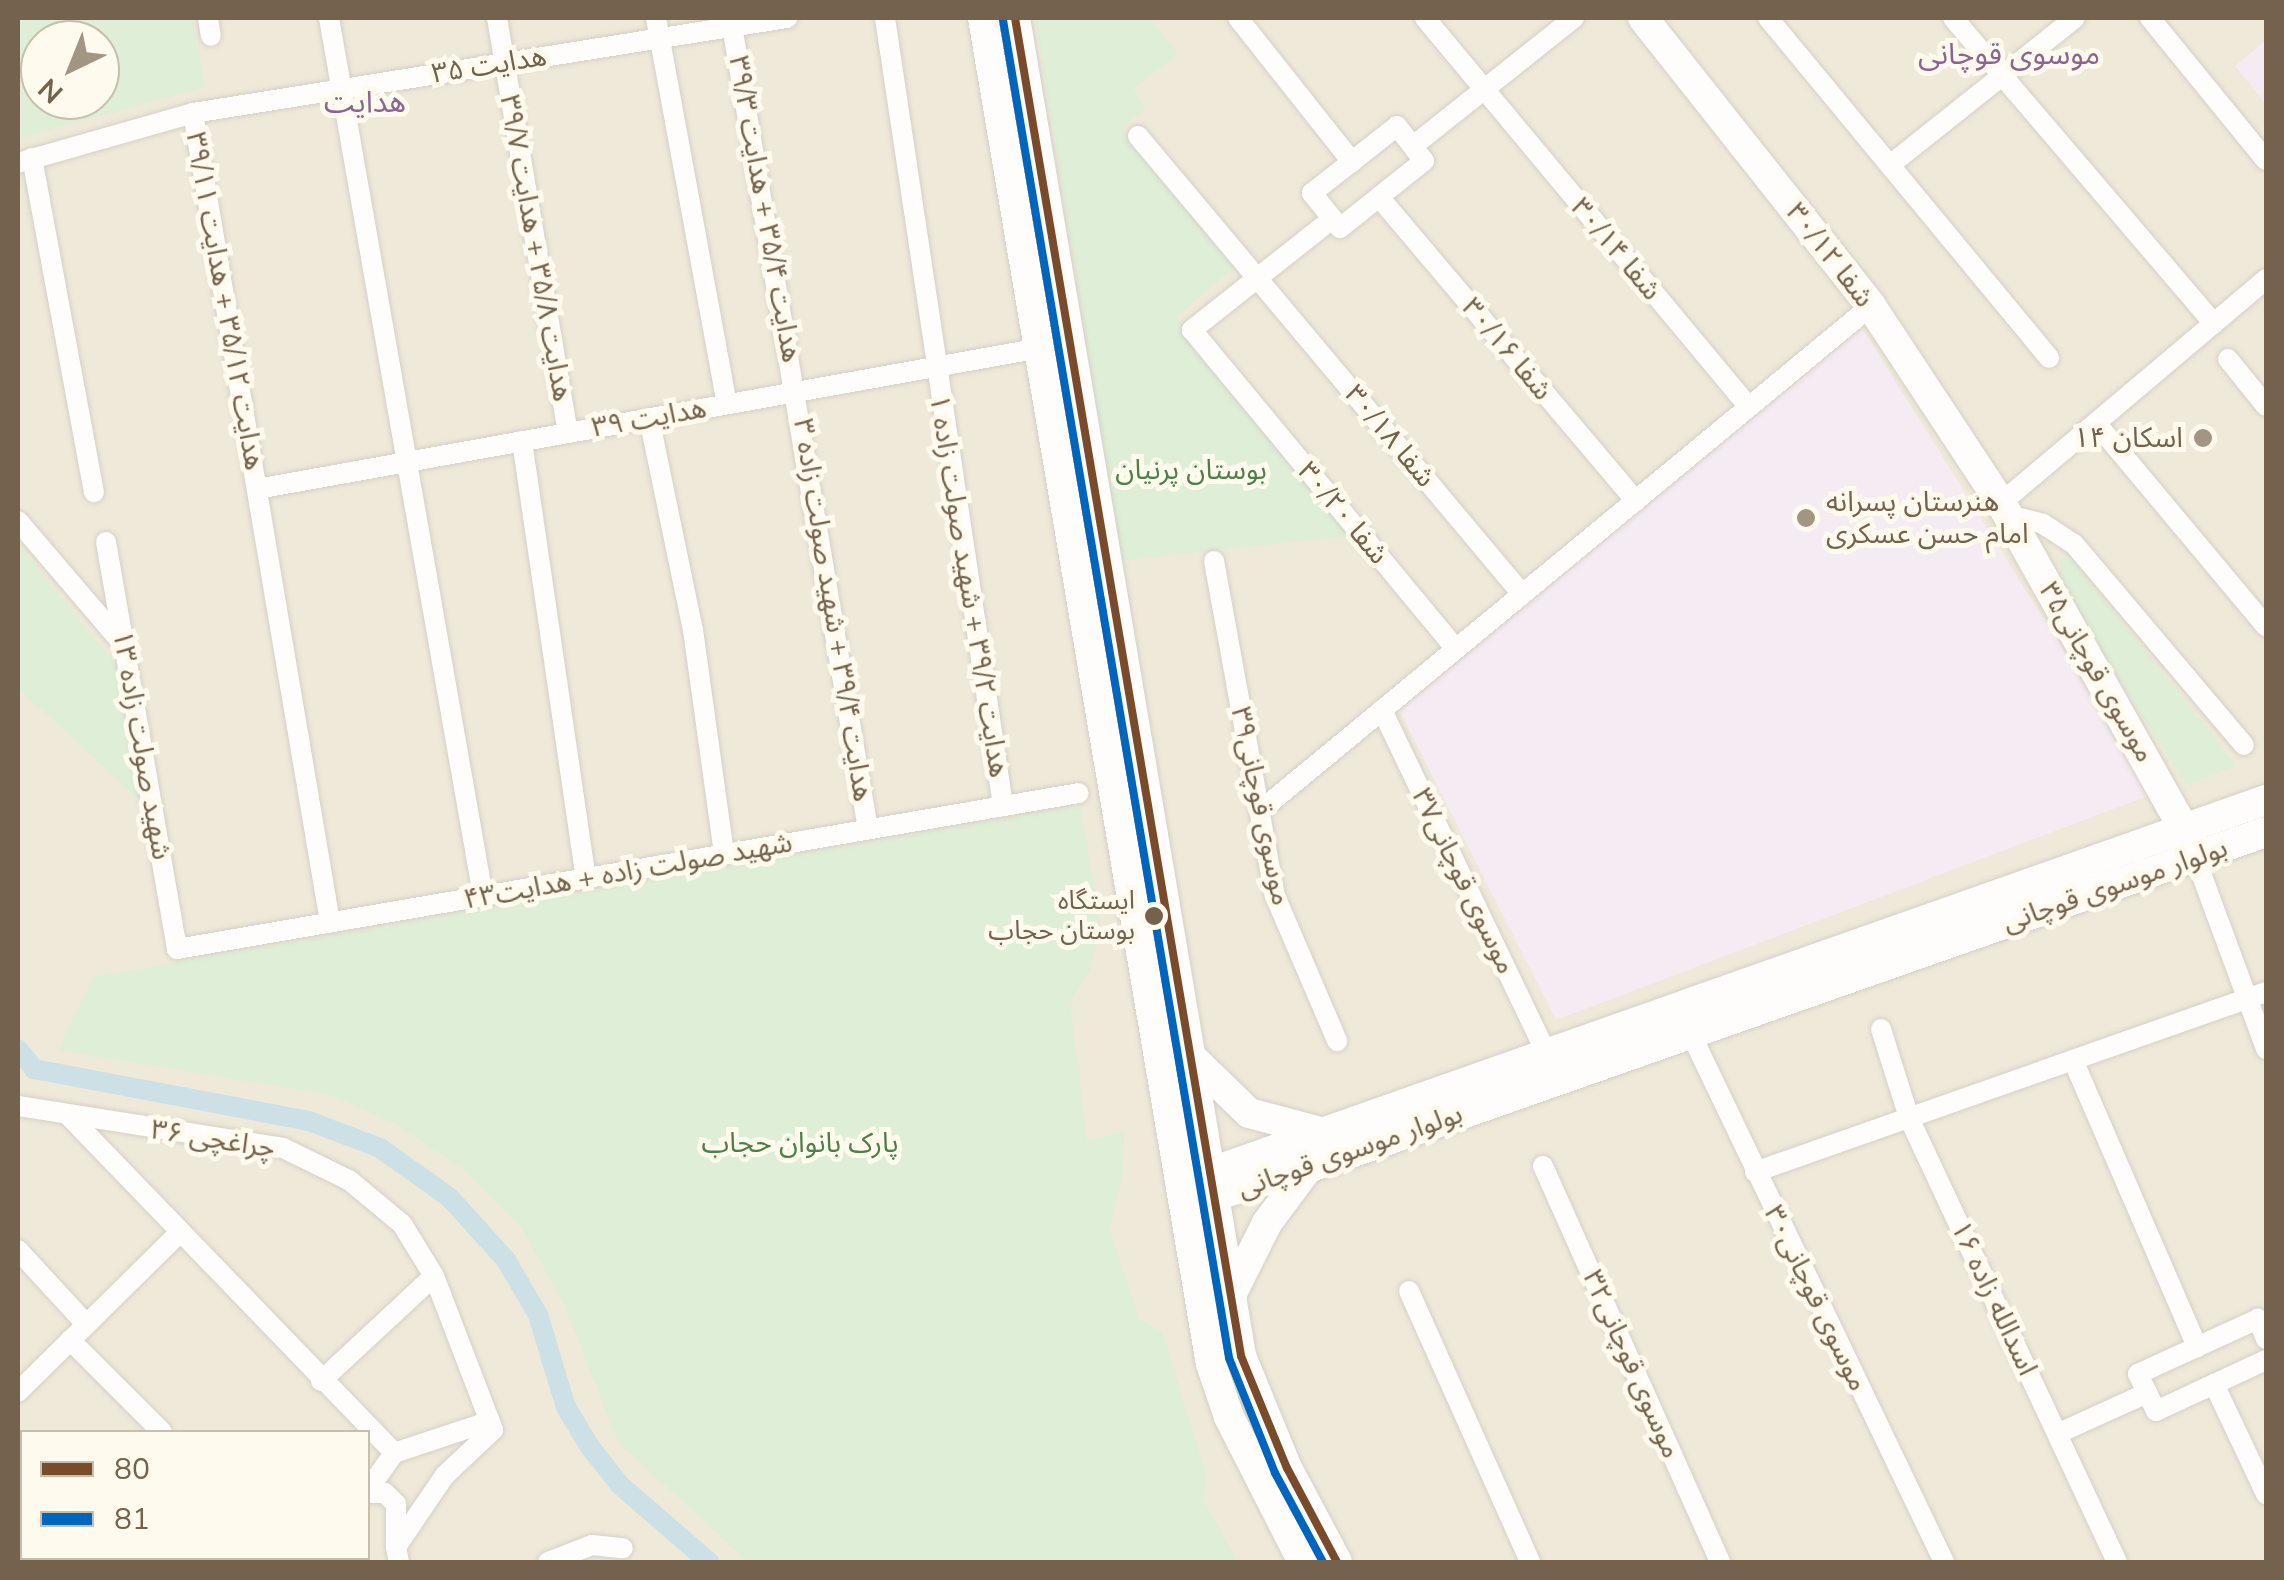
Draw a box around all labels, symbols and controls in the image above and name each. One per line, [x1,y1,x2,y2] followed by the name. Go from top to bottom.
[20,20,120,120] north arrow
[1918,37,2100,73] district label: موسوی قوچانی
[429,39,549,91] street label: هدایت ۳۵
[721,53,809,365] street label: هدایت ۳۵/۴ + هدایت ۳۹/۳
[30,69,72,112] text: N
[324,85,406,121] district label: هدایت
[492,92,580,404] street label: هدایت ۳۵/۸ + هدایت ۳۹/۷
[179,129,271,473] street label: هدایت ۳۵/۱۲ + هدایت ۳۹/۱۱
[1564,191,1668,307] street label: شفا ۳۰/۱۴
[1779,196,1881,314] street label: شفا ۳۰/۱۲
[1455,291,1559,407] street label: شفا ۳۰/۱۶
[1338,378,1442,494] street label: شفا ۳۰/۱۸
[589,391,709,445] street label: هدایت ۳۹
[922,392,1016,780] street label: هدایت ۳۹/۲ + شهید صولت زاده ۱
[786,416,880,804] street label: هدایت ۳۹/۴ + شهید صولت زاده ۳
[2074,421,2183,455] place label: اسکان ۱۴
[2192,427,2214,449] marker: اسکان ۱۴
[1115,453,1267,487] park label: بوستان پرنیان
[1291,455,1395,571] street label: شفا ۳۰/۲۰
[1826,485,2029,551] place label: هنرستان پسرانه امام حسن عسکری
[1795,507,1817,529] marker: هنرستان پسرانه امام حسن عسکری
[2032,576,2162,768] street label: موسوی قوچانی۳۵
[105,628,179,862] street label: شهید صولت زاده ۱۳
[1224,704,1298,908] street label: موسوی قوچانی۳۹
[1405,783,1523,979] street label: موسوی قوچانی۳۷
[461,826,795,916] street label: شهید صولت زاده + هدایت۴۳
[1998,831,2232,939] street label: بولوار موسوی قوچانی
[988,885,1135,946] place label: ایستگاه بوستان حجاب
[1144,906,1164,926] marker: ایستگاه بوستان حجاب
[1233,1097,1467,1205] street label: بولوار موسوی قوچانی
[148,1113,278,1165] street label: چراغچی ۳۶
[701,1126,899,1160] park label: پارک بانوان حجاب
[1757,1200,1875,1396] street label: موسوی قوچانی۳۰
[1944,1215,2044,1381] street label: اسدالله زاده ۱۶
[1576,1265,1688,1463] street label: موسوی قوچانی۳۲
[20,1430,370,1560] legend
[114,1449,150,1490] text: 80
[114,1499,150,1540] text: 81

